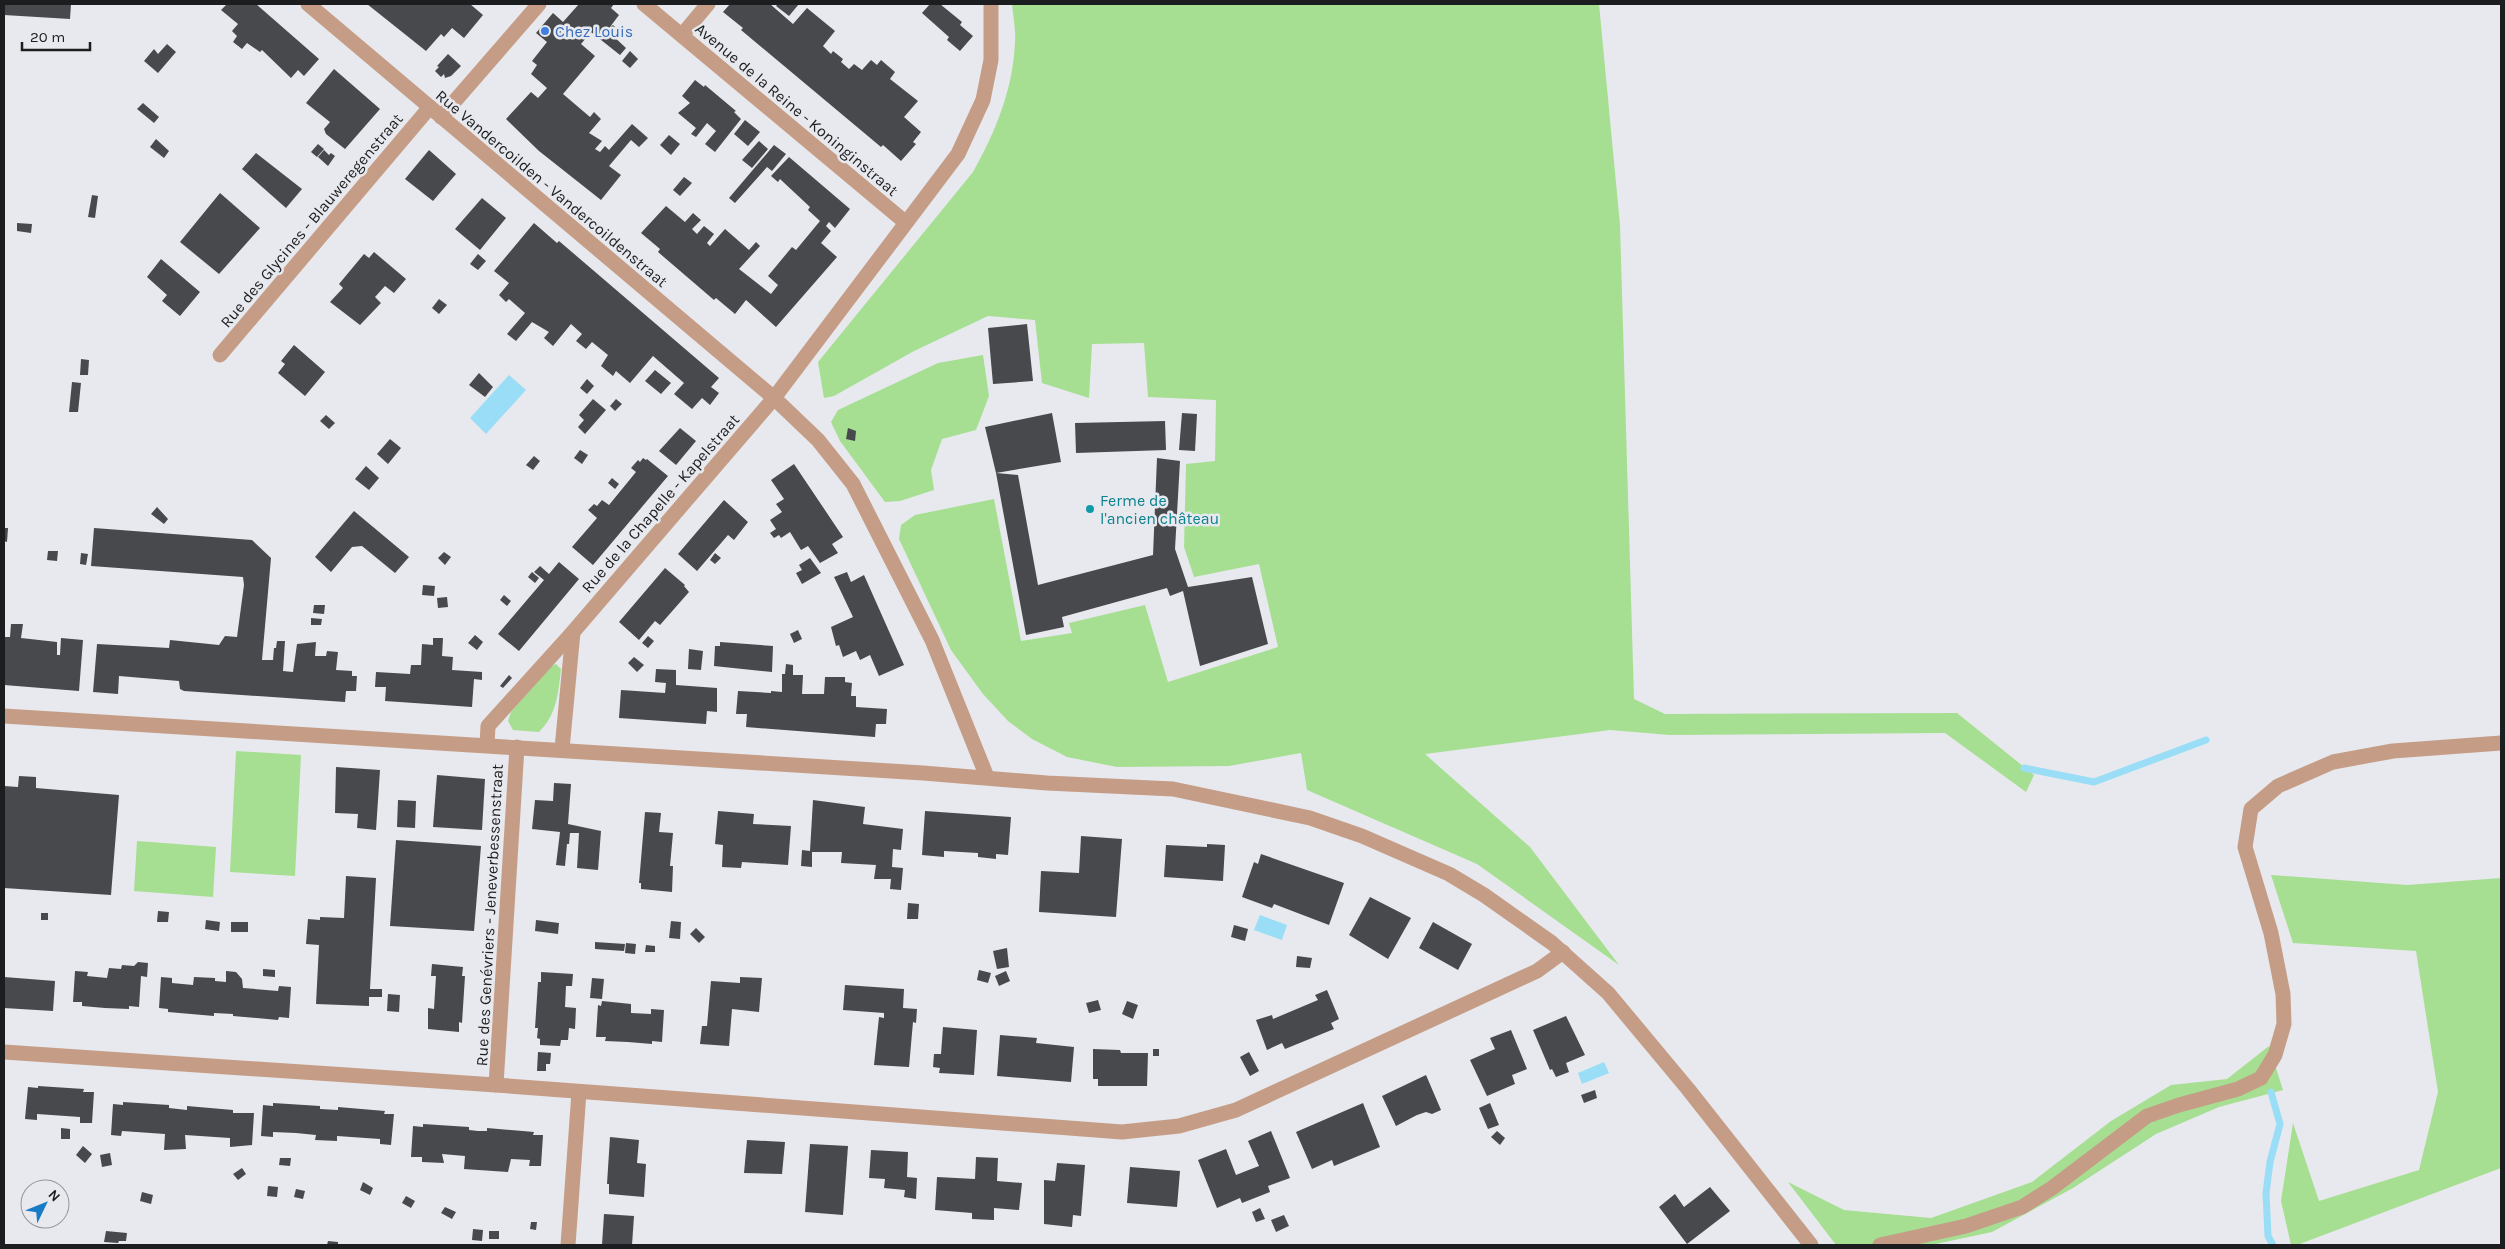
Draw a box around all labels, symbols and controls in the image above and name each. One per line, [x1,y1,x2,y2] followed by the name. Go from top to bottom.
[691,19,902,200] street label: Avenue de la Reine - Koninginstraat
[22,20,90,52] scale bar
[555,22,633,41] place label: Chez Louis
[539,25,551,37] marker: Chez Louis
[30,28,65,46] text: 20 m
[432,86,671,291] street label: Rue Vandercoilden - Vandercoildenstraat
[216,109,407,331] street label: Rue des Glycines - Blauweregenstraat
[578,410,743,597] street label: Rue de la Chapelle - Kapelstraat
[1100,491,1219,528] place label: Ferme de l'ancien château
[1084,503,1096,515] marker: Ferme de l'ancien château
[472,763,507,1067] street label: Rue des Genévriers - Jeneverbessenstraat
[20,1179,70,1229] north arrow
[44,1186,64,1205] text: N

